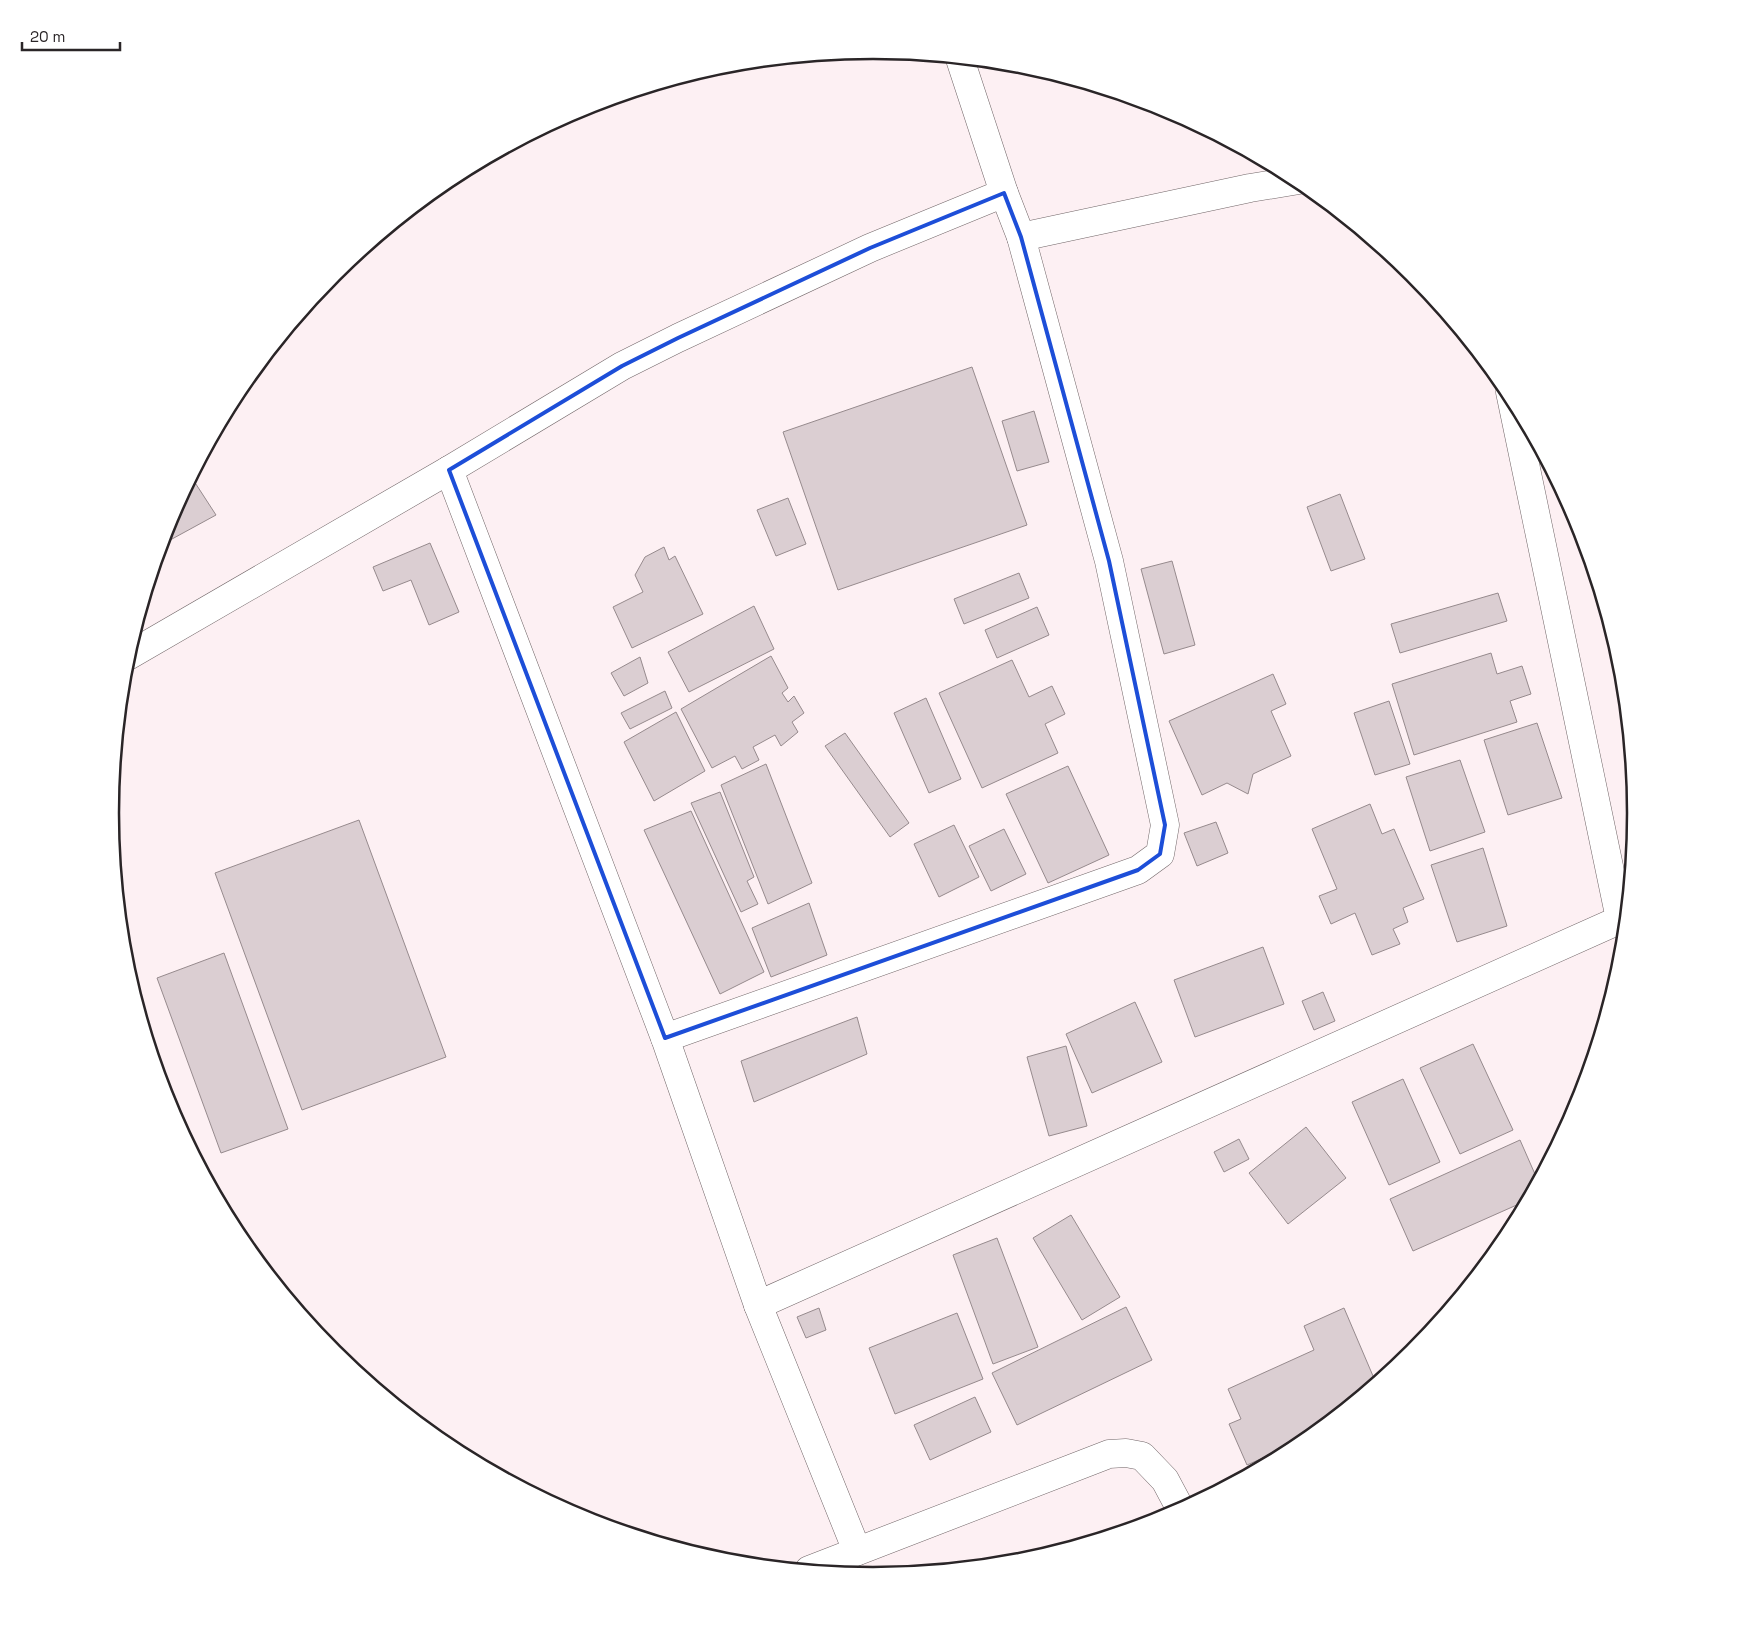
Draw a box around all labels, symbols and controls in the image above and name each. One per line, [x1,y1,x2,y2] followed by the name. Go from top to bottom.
[22,20,120,52] scale bar
[30,27,65,46] text: 20 m

